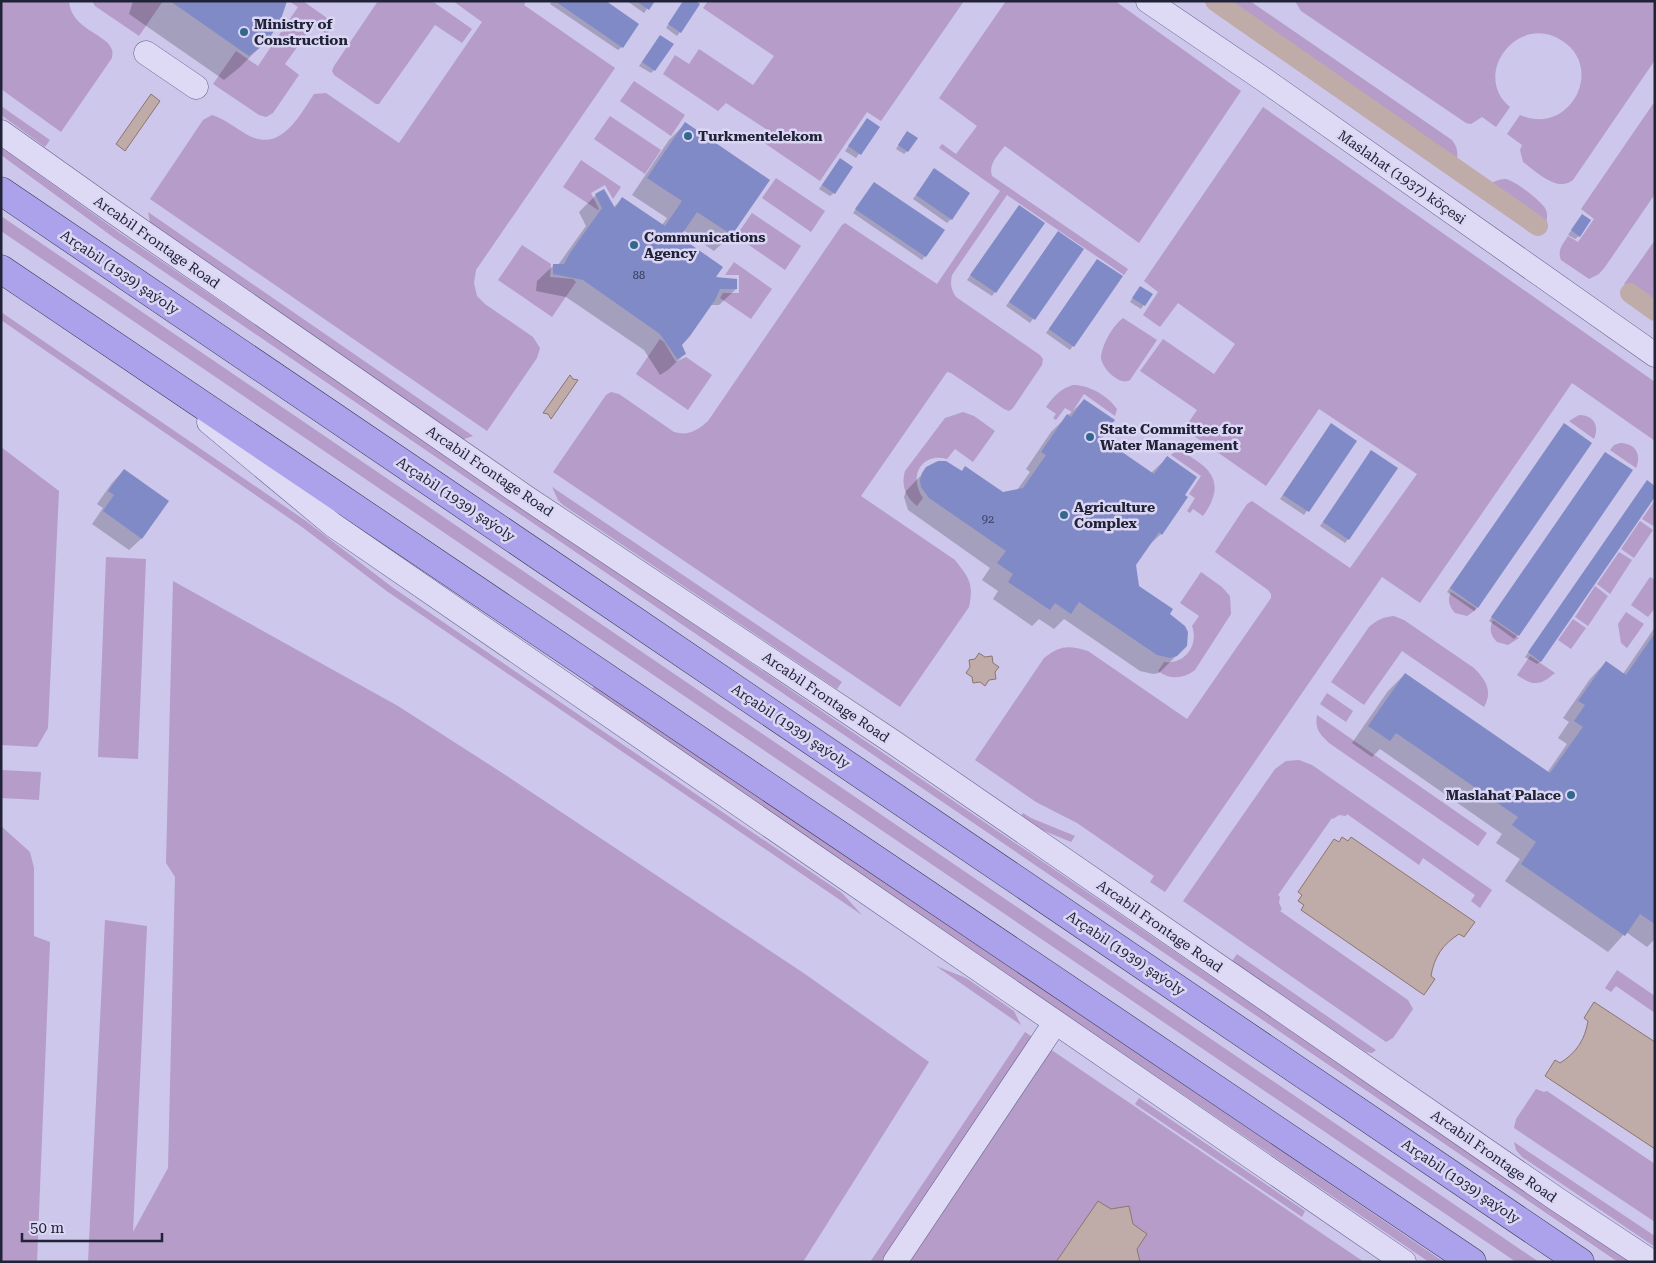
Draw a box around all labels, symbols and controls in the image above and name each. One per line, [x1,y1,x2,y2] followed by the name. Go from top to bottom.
[254,16,348,48] place label: Ministry of Construction
[238,26,250,38] marker: Ministry of Construction
[1335,127,1469,228] street label: Maslahat (1937) köçesi
[698,128,823,144] place label: Turkmentelekom
[682,130,694,142] marker: Turkmentelekom
[91,193,223,291] street label: Arcabil Frontage Road
[58,226,183,318] street label: Arçabil (1939) şaýoly
[644,229,765,261] place label: Communications Agency
[628,239,640,251] marker: Communications Agency
[633,269,645,282] house number: 88
[1100,421,1244,453] place label: State Committee for Water Management
[423,423,557,519] street label: Arcabil Frontage Road
[1084,431,1096,443] marker: State Committee for Water Management
[394,453,519,545] street label: Arçabil (1939) şaýoly
[1074,499,1155,531] place label: Agriculture Complex
[1058,509,1070,521] marker: Agriculture Complex
[982,513,994,526] house number: 92
[759,649,893,745] street label: Arcabil Frontage Road
[729,680,854,772] street label: Arçabil (1939) şaýoly
[1446,787,1561,803] place label: Maslahat Palace
[1565,789,1577,801] marker: Maslahat Palace
[1094,877,1226,975] street label: Arcabil Frontage Road
[1064,907,1189,999] street label: Arçabil (1939) şaýoly
[1428,1107,1560,1205] street label: Arcabil Frontage Road
[1399,1135,1524,1227] street label: Arçabil (1939) şaýoly
[22,1210,162,1242] scale bar
[30,1219,65,1237] text: 50 m

